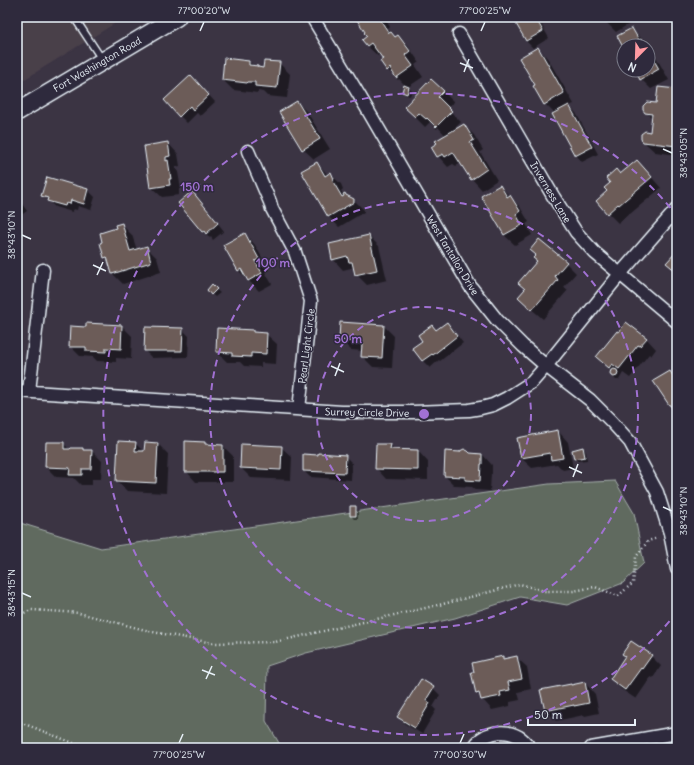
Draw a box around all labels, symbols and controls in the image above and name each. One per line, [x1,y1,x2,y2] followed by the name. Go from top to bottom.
[178,4,230,17] text: 77°00'20"W
[459,4,511,17] text: 77°00'25"W
[51,34,144,95] street label: Fort Washington Road
[616,38,656,78] north arrow
[626,59,638,75] text: N
[677,128,690,178] text: 38°43'05"N
[527,159,574,225] street label: Inverness Lane
[181,179,214,194] text: 150 m
[5,211,18,259] text: 38°43'10"N
[423,213,482,298] street label: West Tantallon Drive
[256,255,290,270] text: 100 m
[295,308,318,384] street label: Pearl Light Circle
[334,331,363,346] text: 50 m
[325,405,409,420] street label: Surrey Circle Drive
[417,407,431,421] centre of rings
[677,487,690,535] text: 38°43'10"N
[5,569,18,617] text: 38°43'15"N
[528,701,635,727] scale bar
[534,707,563,722] text: 50 m
[153,748,205,761] text: 77°00'25"W
[434,748,486,761] text: 77°00'30"W

